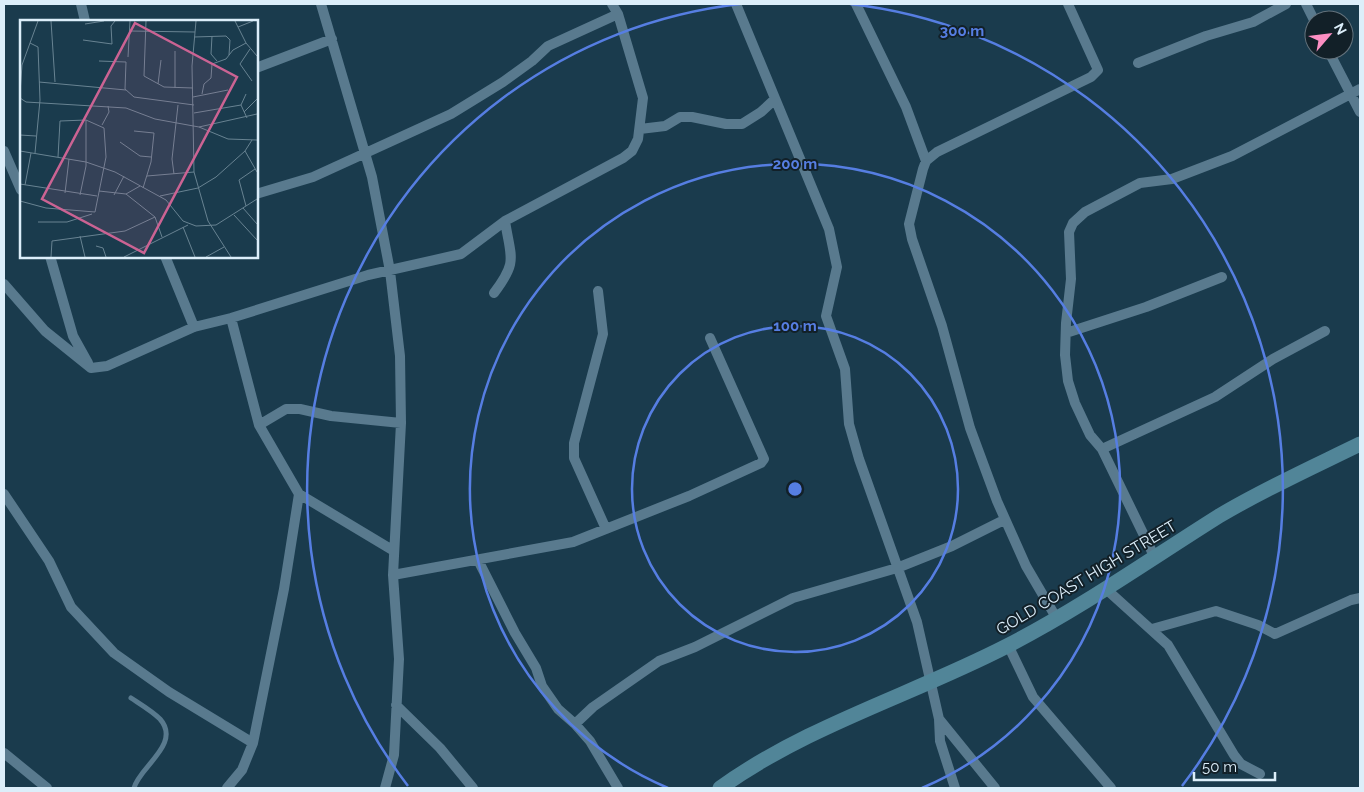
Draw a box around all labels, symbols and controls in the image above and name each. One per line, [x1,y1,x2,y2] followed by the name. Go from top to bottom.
[1304,10,1354,60] north arrow
[20,20,258,258] inset map
[1331,20,1350,37] text: N
[940,22,984,40] text: 300 m
[773,155,817,173] text: 200 m
[773,317,817,335] text: 100 m
[786,480,804,498] centre of rings
[993,516,1180,639] street label: GOLD COAST HIGH STREET
[1194,750,1275,782] scale bar
[1202,758,1237,776] text: 50 m

